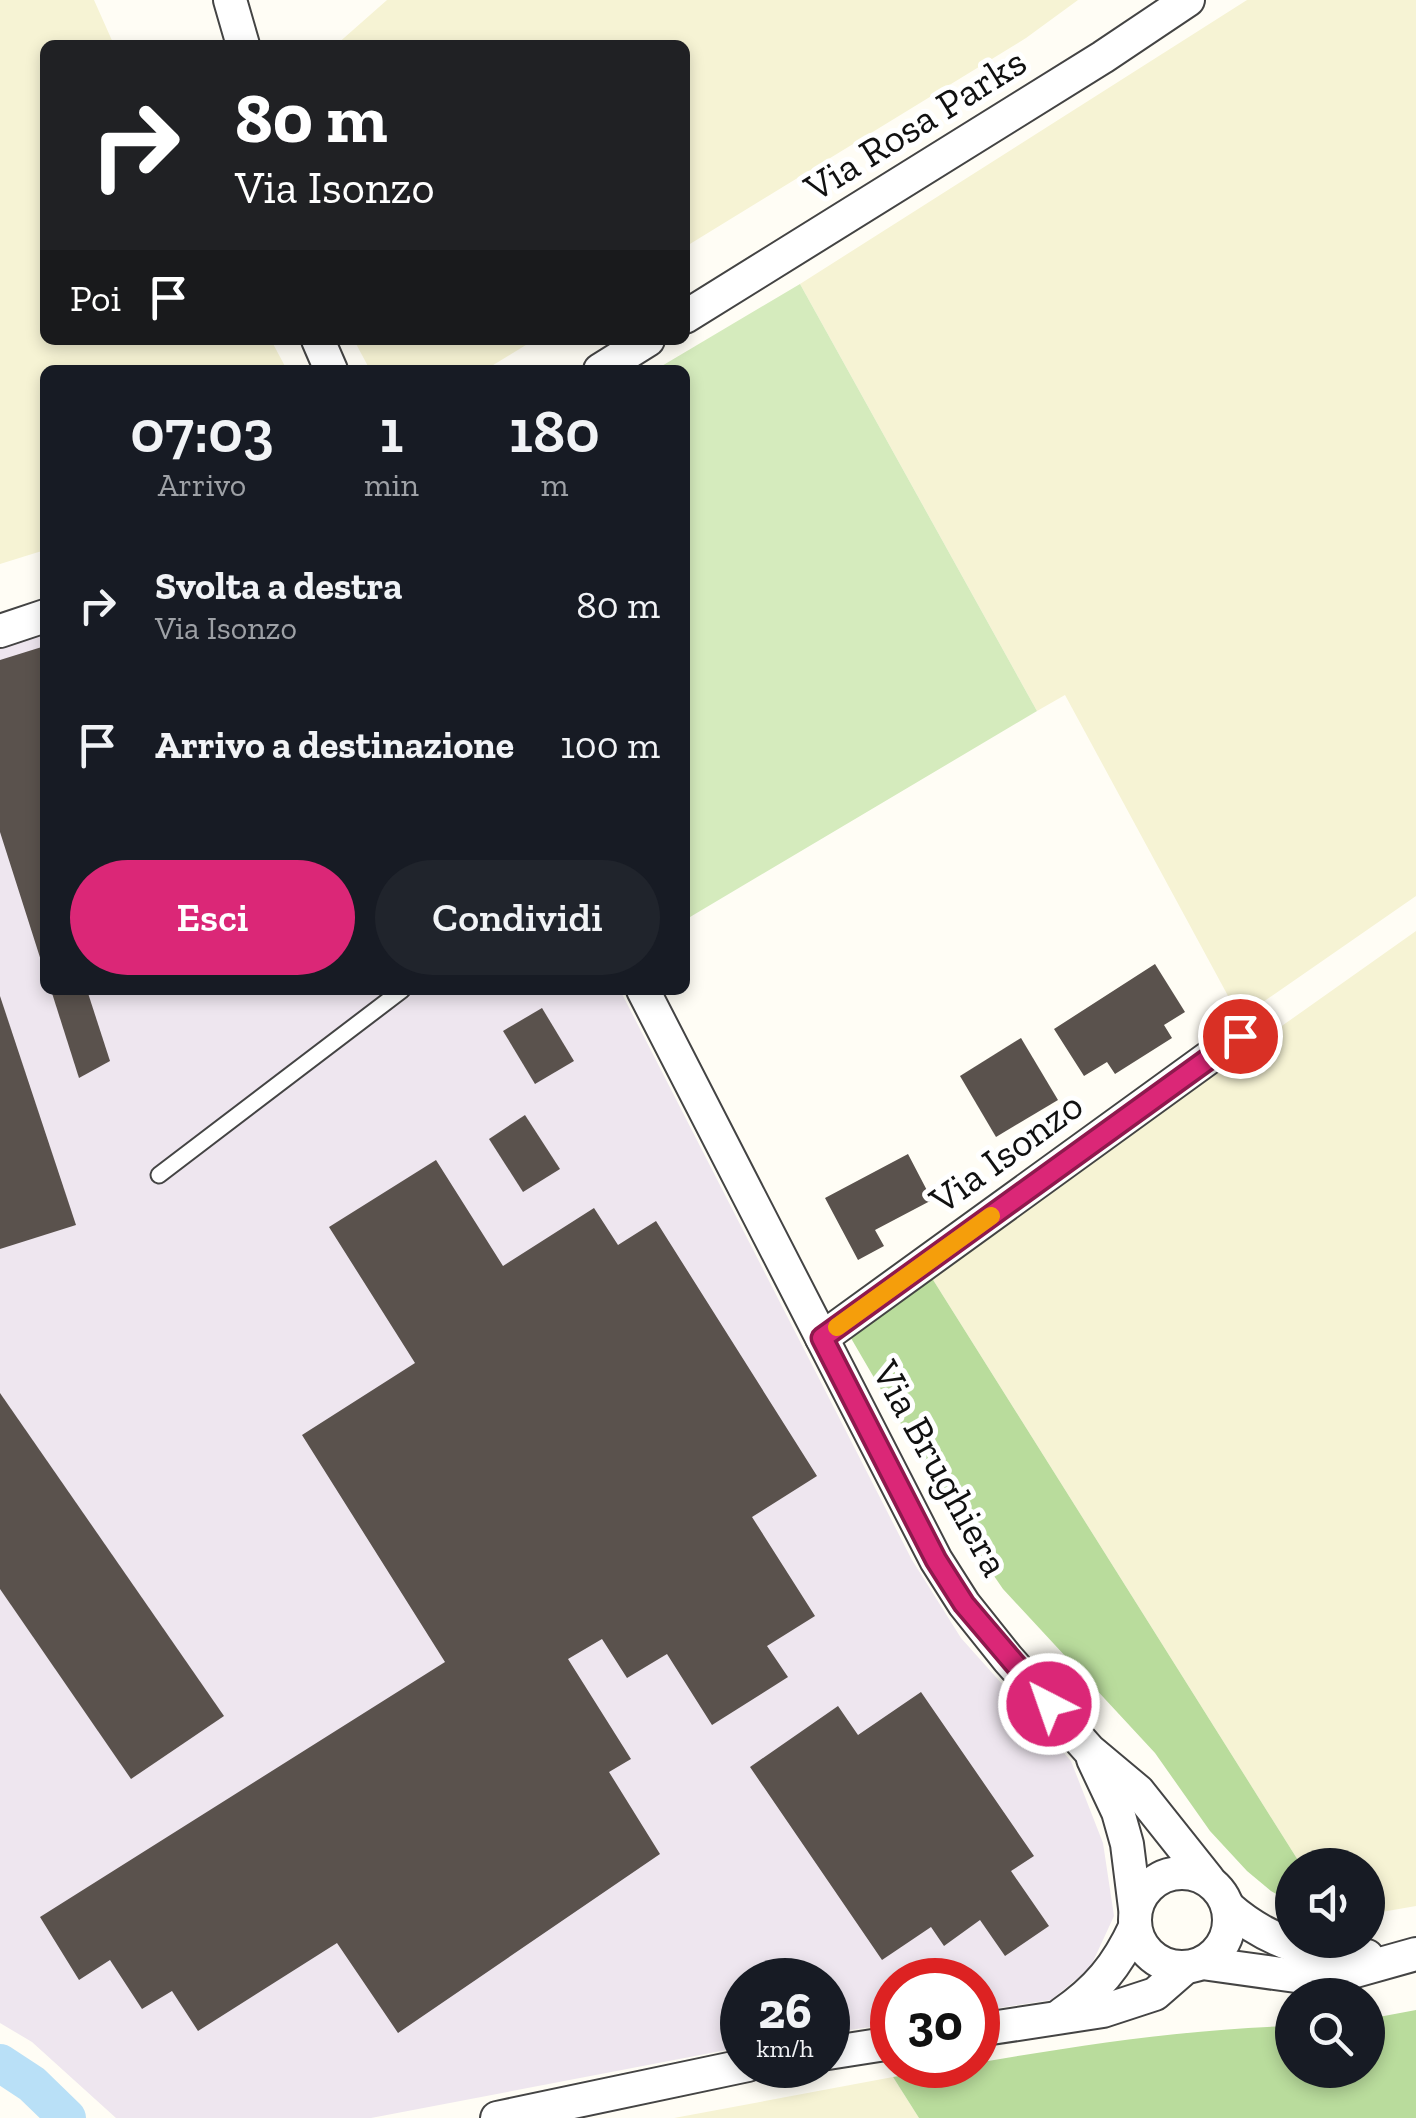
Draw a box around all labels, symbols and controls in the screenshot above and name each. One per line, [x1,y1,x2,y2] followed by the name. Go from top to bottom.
[794,37,1035,212] street label: Via Rosa Parks
[235,76,387,160] text: 80 m
[70,80,200,210] icon: right
[235,161,435,215] text: Via Isonzo
[141,270,196,325] icon: arrive
[70,275,121,321] text: Poi
[130,395,274,467] text: 07:03
[380,395,403,467] text: 1
[509,395,600,467] text: 180
[158,466,246,504] text: Arrivo
[364,466,419,504] text: min
[541,466,568,504] text: m
[155,563,402,609] text: Svolta a destra
[70,578,125,633] icon: right
[576,582,660,628] text: 80 m
[155,609,297,647] text: Via Isonzo
[70,718,125,773] icon: arrive
[155,722,514,768] text: Arrivo a destinazione
[560,722,660,768] text: 100 m
[70,860,355,975] button: Esci
[375,860,660,975] button: Condividi
[1198,994,1283,1079] pin
[1213,1009,1268,1064] icon: arrive
[919,1080,1092,1224] street label: Via Isonzo
[862,1351,1020,1584] street label: Via Brughiera
[997,1652,1101,1756] position arrow
[1275,1848,1385,2088] map controls
[1275,1848,1385,1958] button: sound
[870,1958,1000,2088] speed limit sign: 30
[1275,1978,1385,2088] button: search
[758,1981,812,2041] text: 26
[756,2033,814,2063] text: km/h

